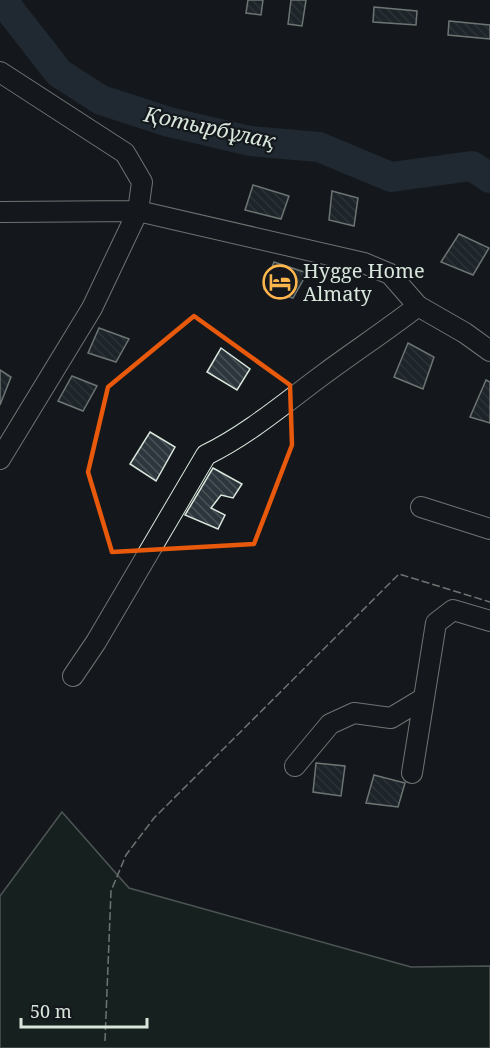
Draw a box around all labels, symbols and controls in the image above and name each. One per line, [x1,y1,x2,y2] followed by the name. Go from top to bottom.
[141,99,278,155] water label: Қотырбұлақ
[303,257,425,307] place label: Hygge Home Almaty
[262,264,298,300] hotel icon: Hygge Home Almaty
[21,991,147,1029] scale bar
[30,999,72,1023] text: 50 m

